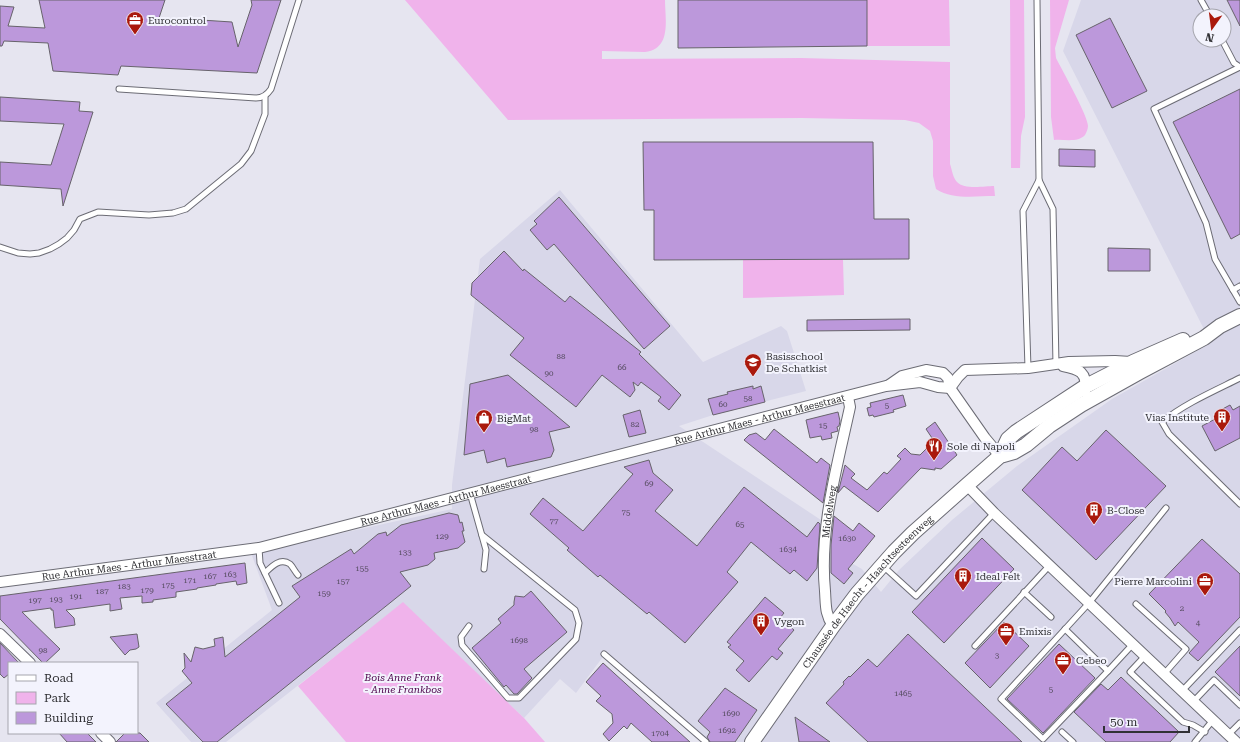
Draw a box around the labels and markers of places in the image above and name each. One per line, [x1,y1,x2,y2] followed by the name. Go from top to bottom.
[125,10,145,35] office icon: Eurocontrol
[148,15,206,26] place label: Eurocontrol
[766,351,828,374] place label: Basisschool De Schatkist
[743,352,763,377] school or university icon: Basisschool De Schatkist
[1212,407,1232,432] building icon: Vias Institute
[474,408,494,433] shop icon: BigMat
[1145,412,1210,423] place label: Vias Institute
[497,413,531,424] place label: BigMat
[924,436,944,461] restaurant icon: Sole di Napoli
[947,441,1015,452] place label: Sole di Napoli
[1084,500,1104,525] building icon: B-Close
[1107,505,1145,516] place label: B-Close
[953,566,973,591] building icon: Ideal Felt
[976,571,1021,582] place label: Ideal Felt
[1195,571,1215,596] office icon: Pierre Marcolini
[1114,576,1192,587] place label: Pierre Marcolini
[751,611,771,636] building icon: Vygon
[774,616,805,627] place label: Vygon
[996,621,1016,646] office icon: Emixis
[1019,626,1052,637] place label: Emixis
[1053,650,1073,675] office icon: Cebeo
[1076,655,1107,666] place label: Cebeo

